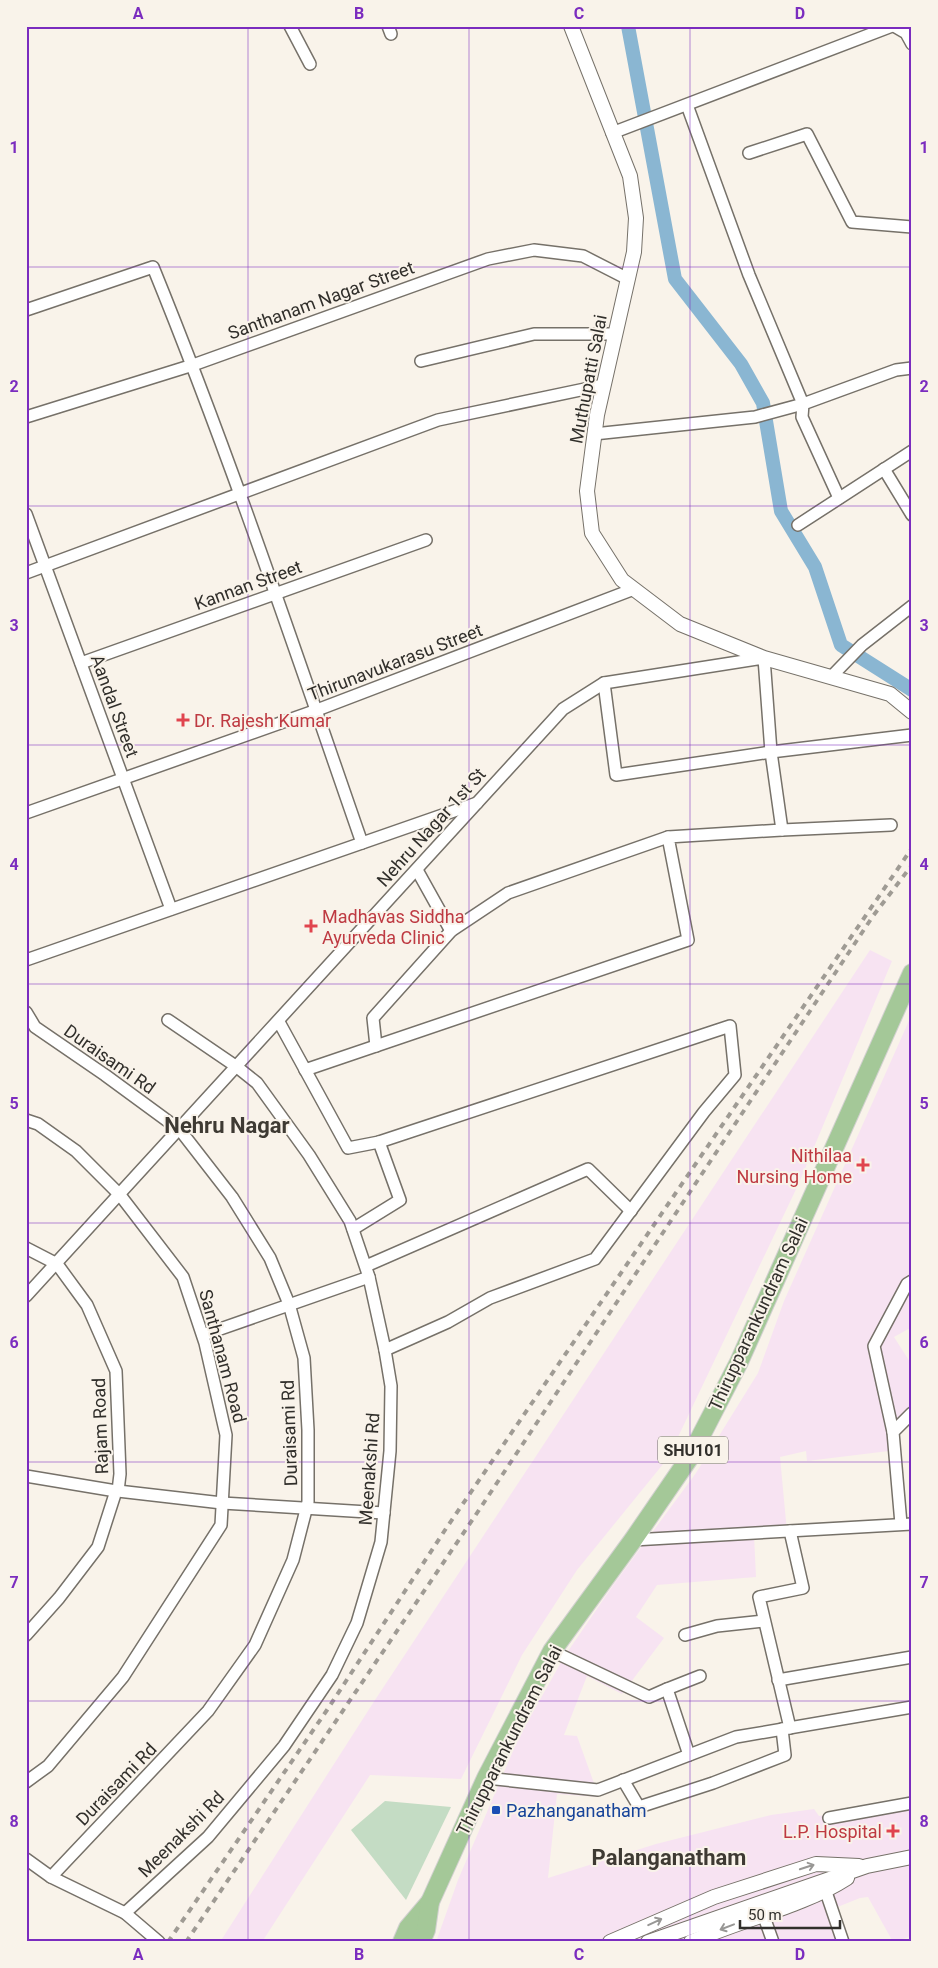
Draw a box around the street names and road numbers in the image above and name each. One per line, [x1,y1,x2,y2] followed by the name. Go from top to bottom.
[225,256,417,343] street label: Santhanam Nagar Street
[565,313,611,445] street label: Muthupatti Salai
[191,556,305,614] street label: Kannan Street
[305,619,485,705] street label: Thirunavukarasu Street
[87,652,143,760] street label: Aandal Street
[372,763,490,891] street label: Nehru Nagar 1st St
[60,1020,160,1098] street label: Duraisami Rd
[704,1214,812,1414] street label: Thirupparankundram Salai
[195,1287,251,1425] street label: Santhanam Road
[88,1377,112,1475] street label: Rajam Road
[277,1379,301,1487] street label: Duraisami Rd
[355,1412,383,1526] street label: Meenakshi Rd
[658,1436,728,1464] road number: SHU101
[452,1641,566,1839] street label: Thirupparankundram Salai
[71,1738,161,1830] street label: Duraisami Rd
[134,1787,228,1881] street label: Meenakshi Rd

